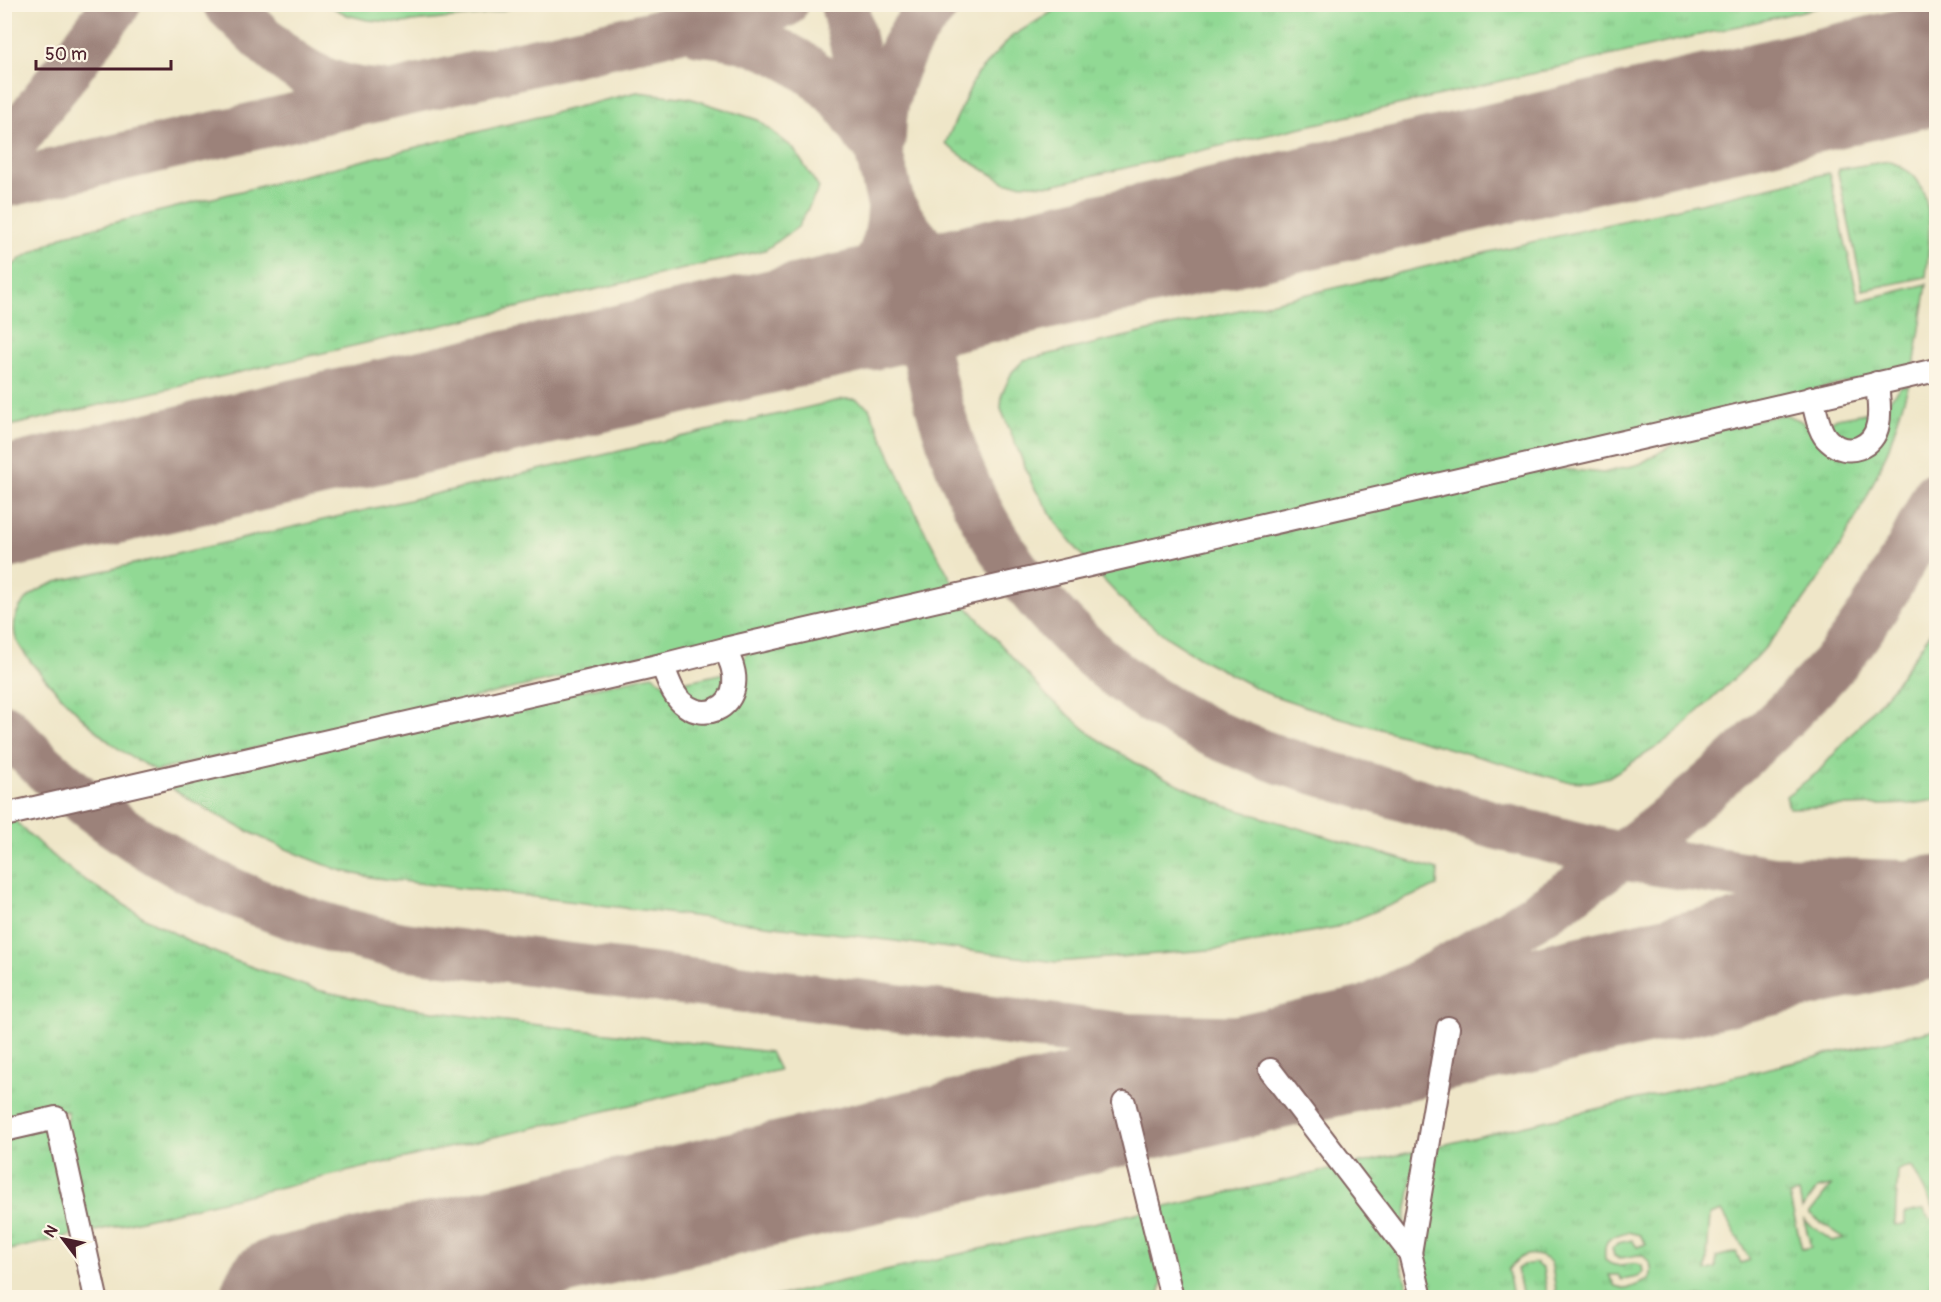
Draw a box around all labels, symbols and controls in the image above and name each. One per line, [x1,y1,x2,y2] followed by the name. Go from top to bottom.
[36,33,171,71] scale bar
[45,43,87,66] text: 50 m
[33,1209,93,1269] north arrow
[40,1222,63,1241] text: N

